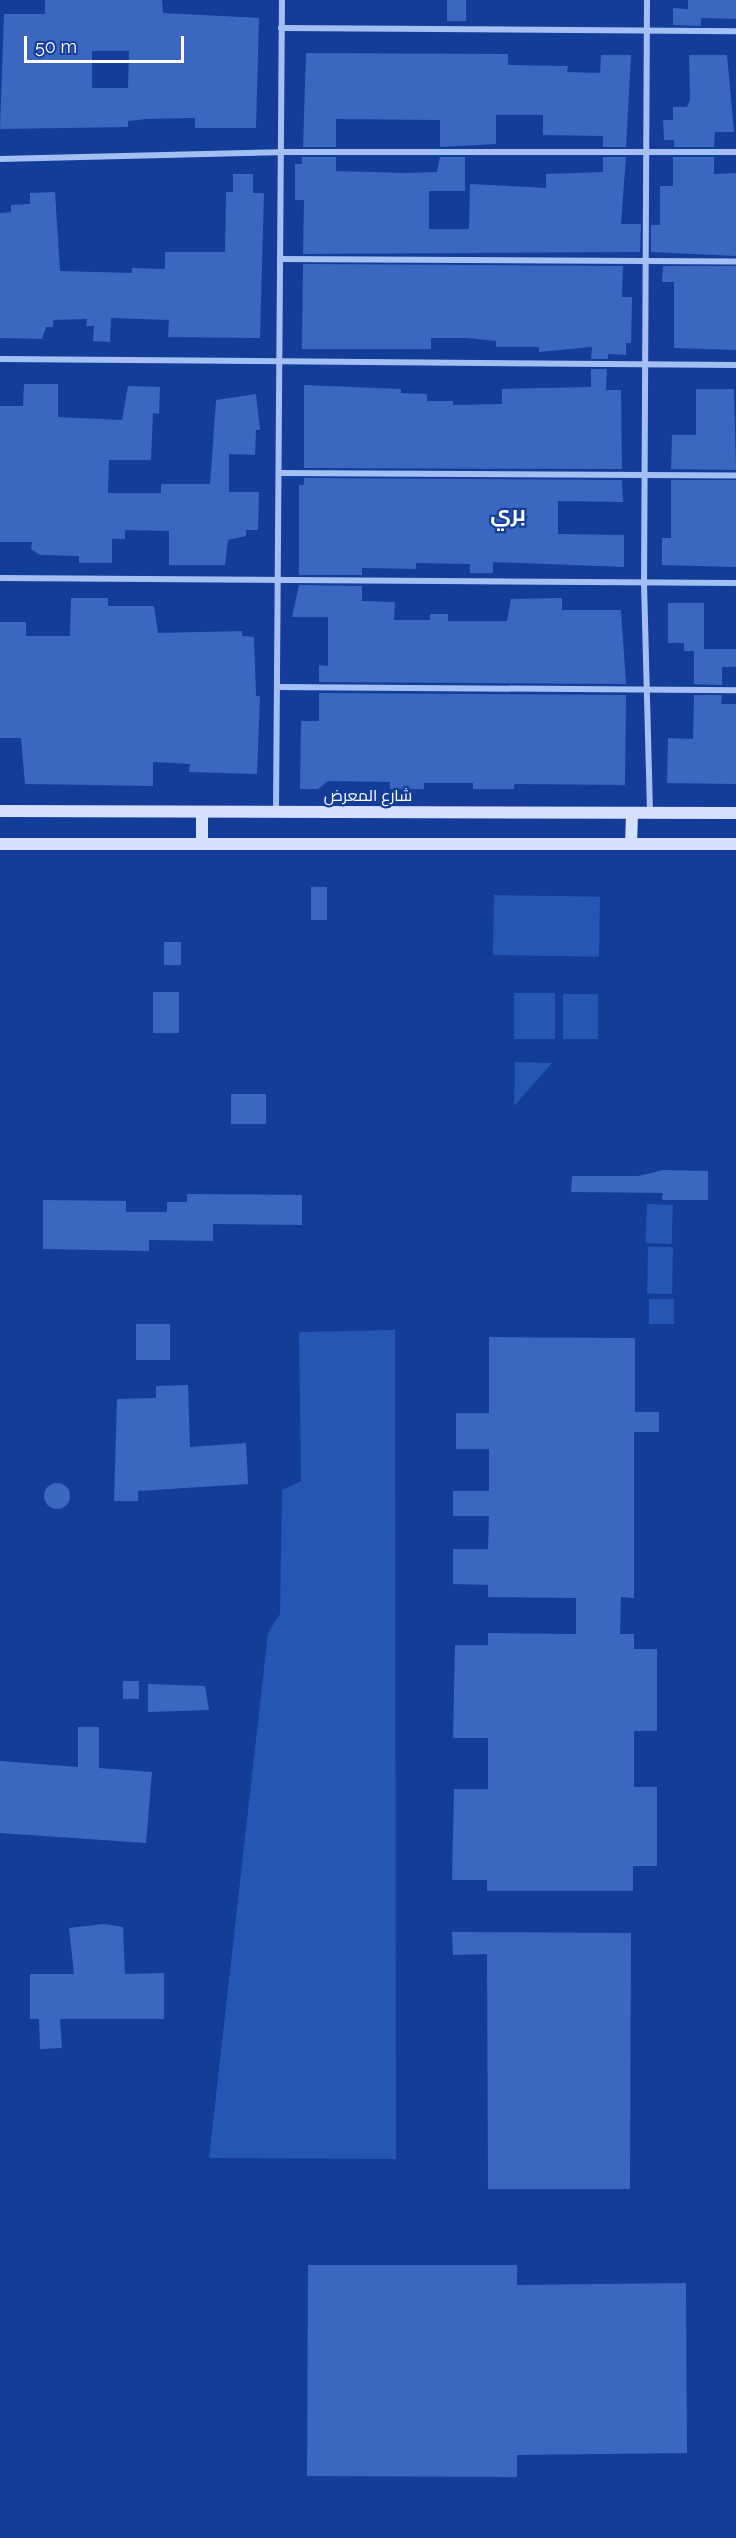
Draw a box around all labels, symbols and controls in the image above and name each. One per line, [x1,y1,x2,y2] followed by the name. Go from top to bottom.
[27,24,188,62] scale bar
[35,36,77,57] text: 50 m
[490,501,526,527] district label: بري
[324,786,412,806] street label: شارع المعرض

